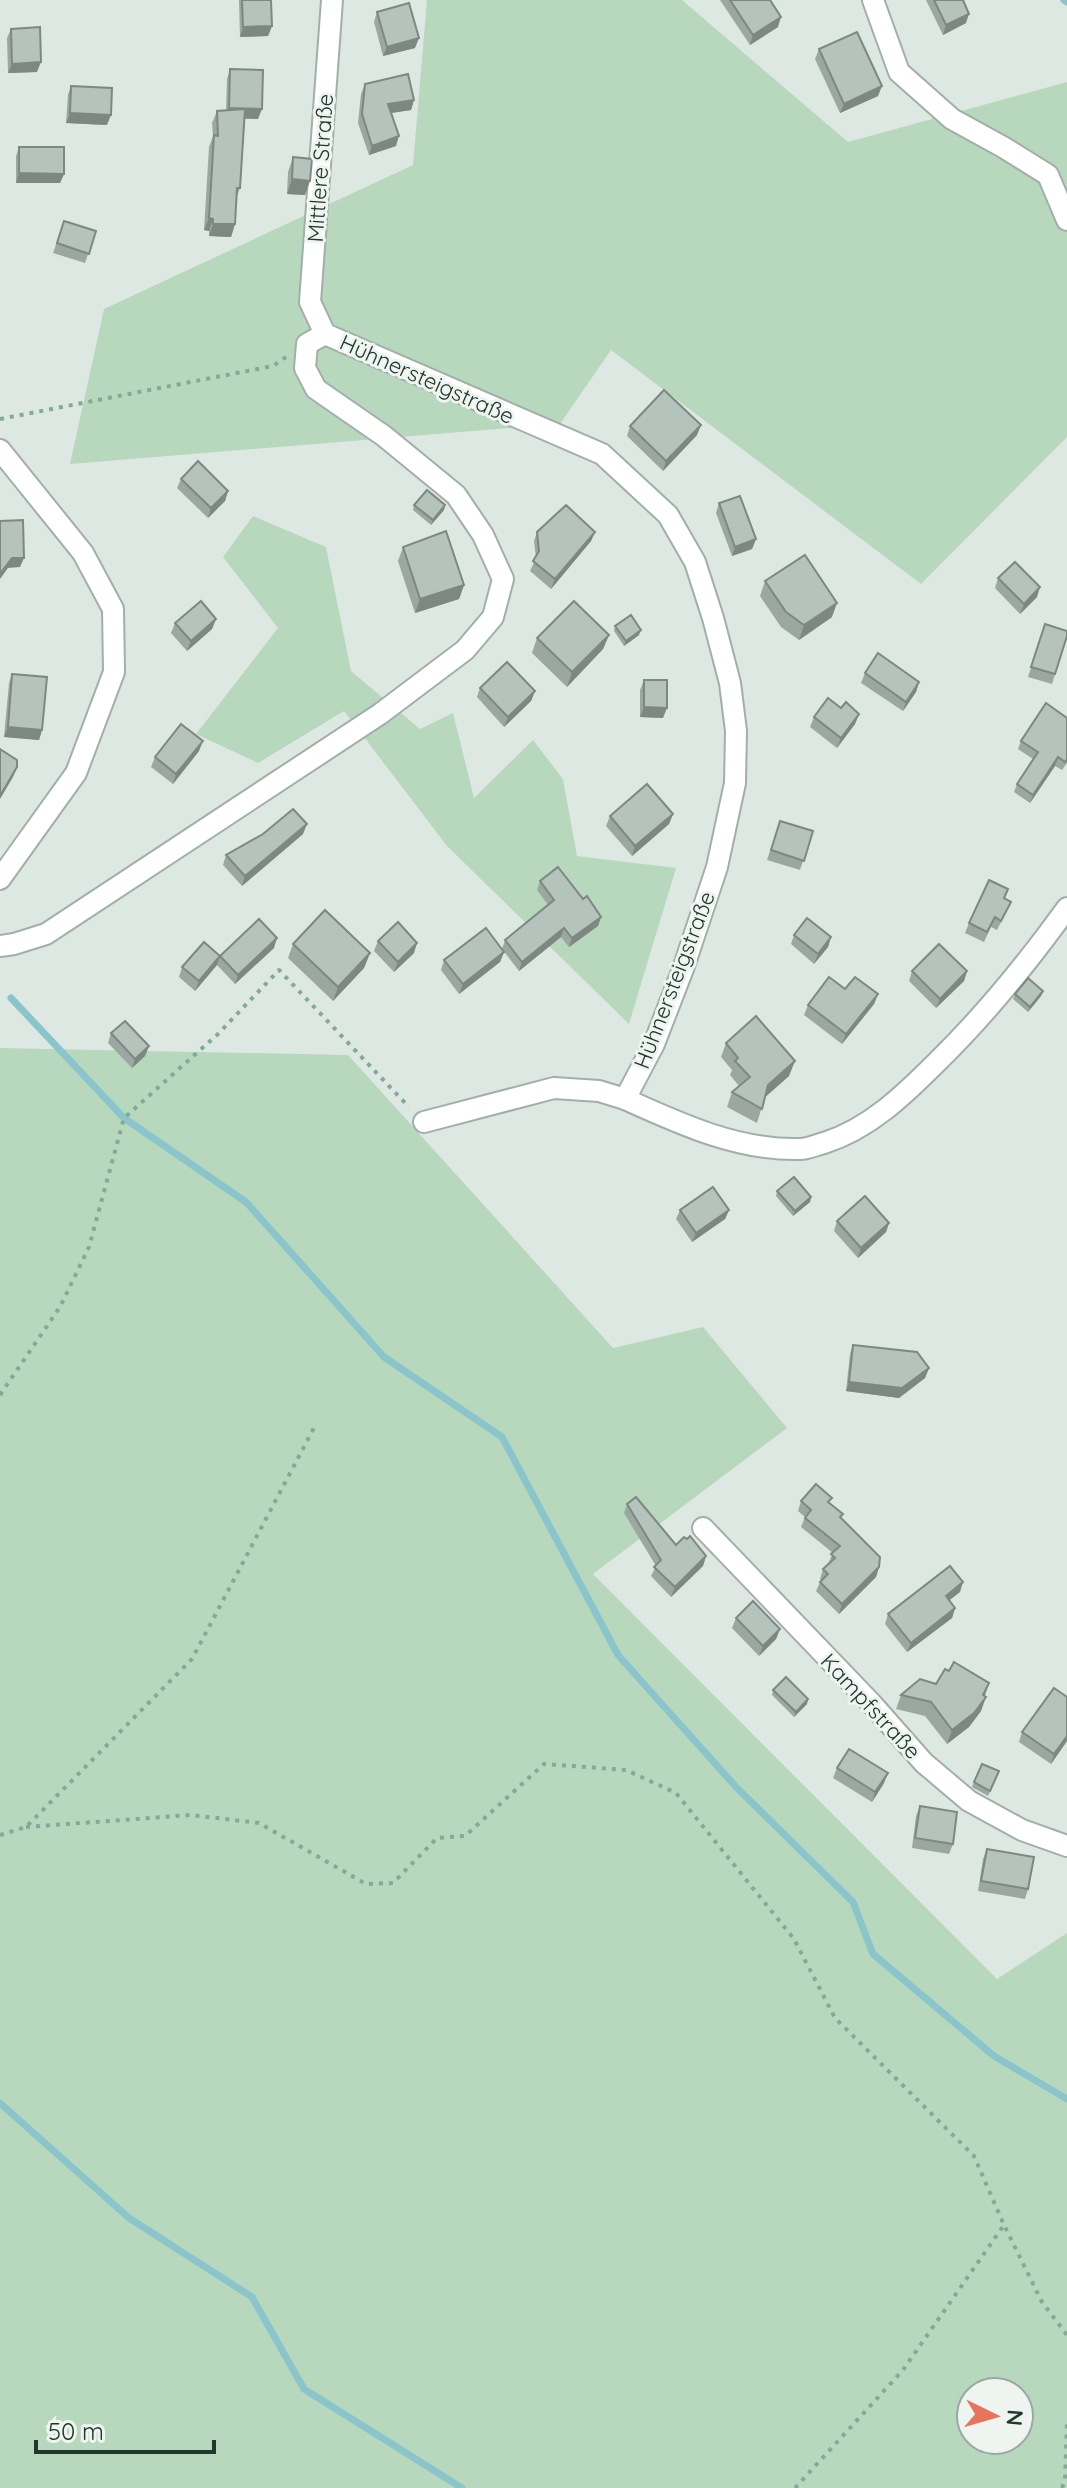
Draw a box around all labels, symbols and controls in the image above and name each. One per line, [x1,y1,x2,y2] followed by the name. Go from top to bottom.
[301,93,339,243] street label: Mittlere Straße
[335,328,519,430] street label: Hühnersteigstraße
[627,887,721,1073] street label: Hühnersteigstraße
[815,1647,927,1765] street label: Kampfstraße
[955,2376,1035,2456] north arrow
[36,2404,214,2454] scale bar
[1000,2408,1030,2427] text: N
[48,2416,104,2446] text: 50 m

